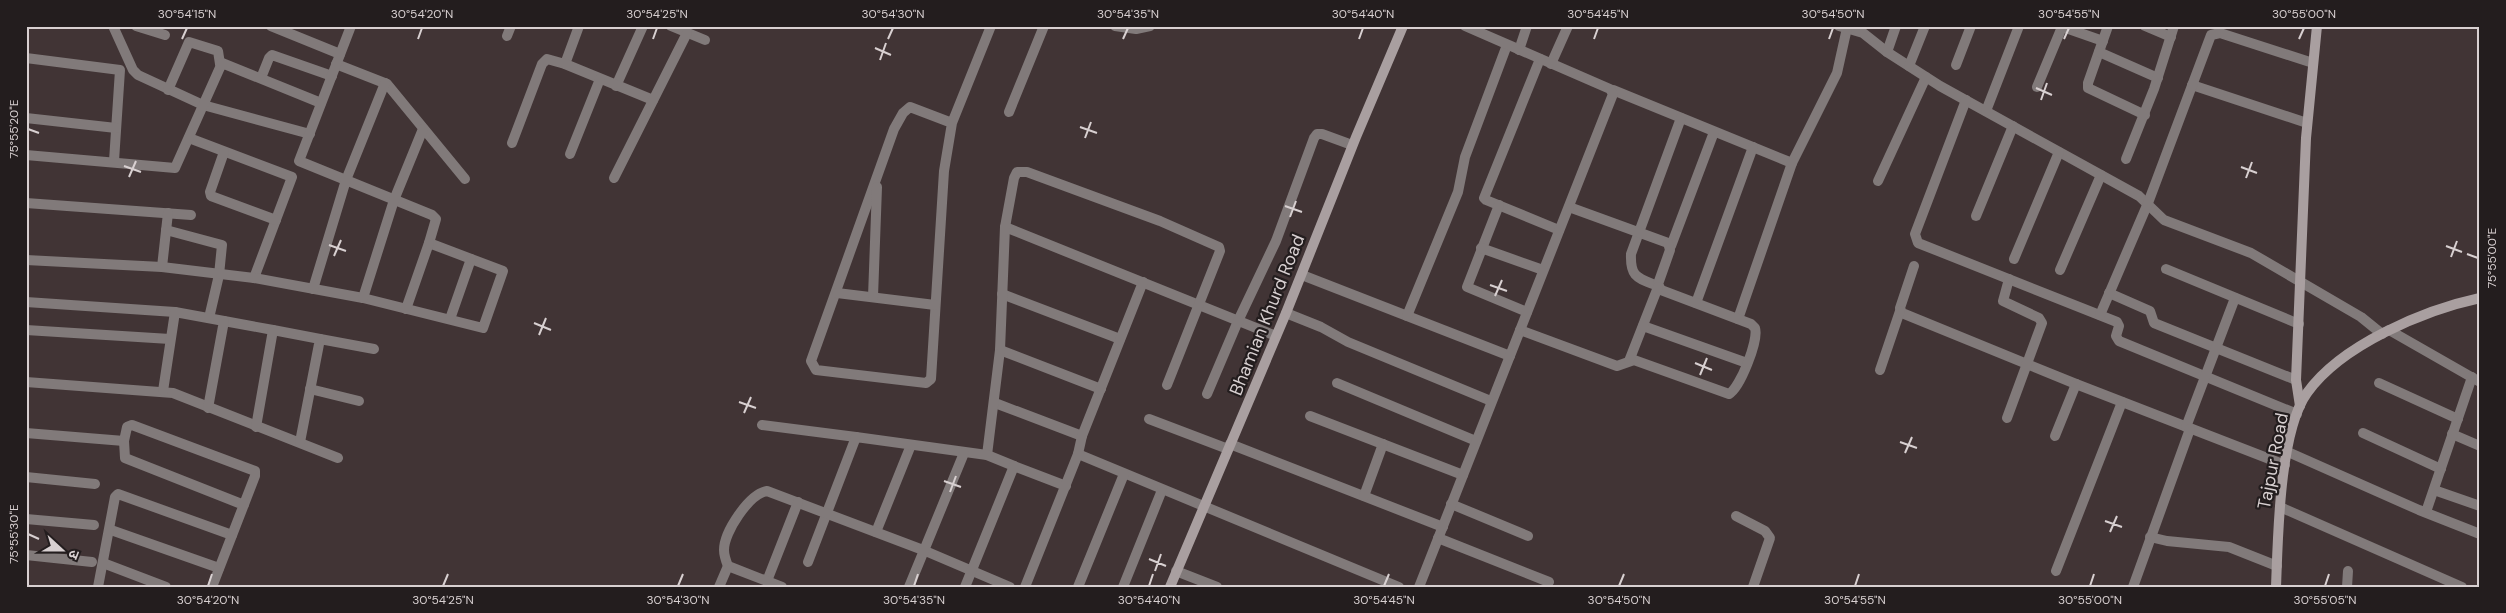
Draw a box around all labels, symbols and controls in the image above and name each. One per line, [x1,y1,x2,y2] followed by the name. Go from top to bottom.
[158,6,216,22] text: 30°54'15"N
[391,6,453,22] text: 30°54'20"N
[626,6,688,22] text: 30°54'25"N
[861,6,925,22] text: 30°54'30"N
[1097,6,1159,22] text: 30°54'35"N
[1332,6,1394,22] text: 30°54'40"N
[1567,6,1629,22] text: 30°54'45"N
[1802,6,1864,22] text: 30°54'50"N
[2038,6,2100,22] text: 30°54'55"N
[2272,6,2336,22] text: 30°55'00"N
[6,99,22,159] text: 75°55'20"E
[2484,228,2500,288] text: 75°55'00"E
[1224,231,1310,399] street label: Bhamian Khurd Road
[2252,411,2294,511] street label: Tajpur Road
[6,504,22,564] text: 75°55'30"E
[38,526,88,576] north arrow
[64,548,84,562] text: उ
[177,592,239,608] text: 30°54'20"N
[412,592,474,608] text: 30°54'25"N
[646,592,710,608] text: 30°54'30"N
[883,592,945,608] text: 30°54'35"N
[1118,592,1180,608] text: 30°54'40"N
[1353,592,1415,608] text: 30°54'45"N
[1588,592,1650,608] text: 30°54'50"N
[1824,592,1886,608] text: 30°54'55"N
[2058,592,2122,608] text: 30°55'00"N
[2294,592,2356,608] text: 30°55'05"N

